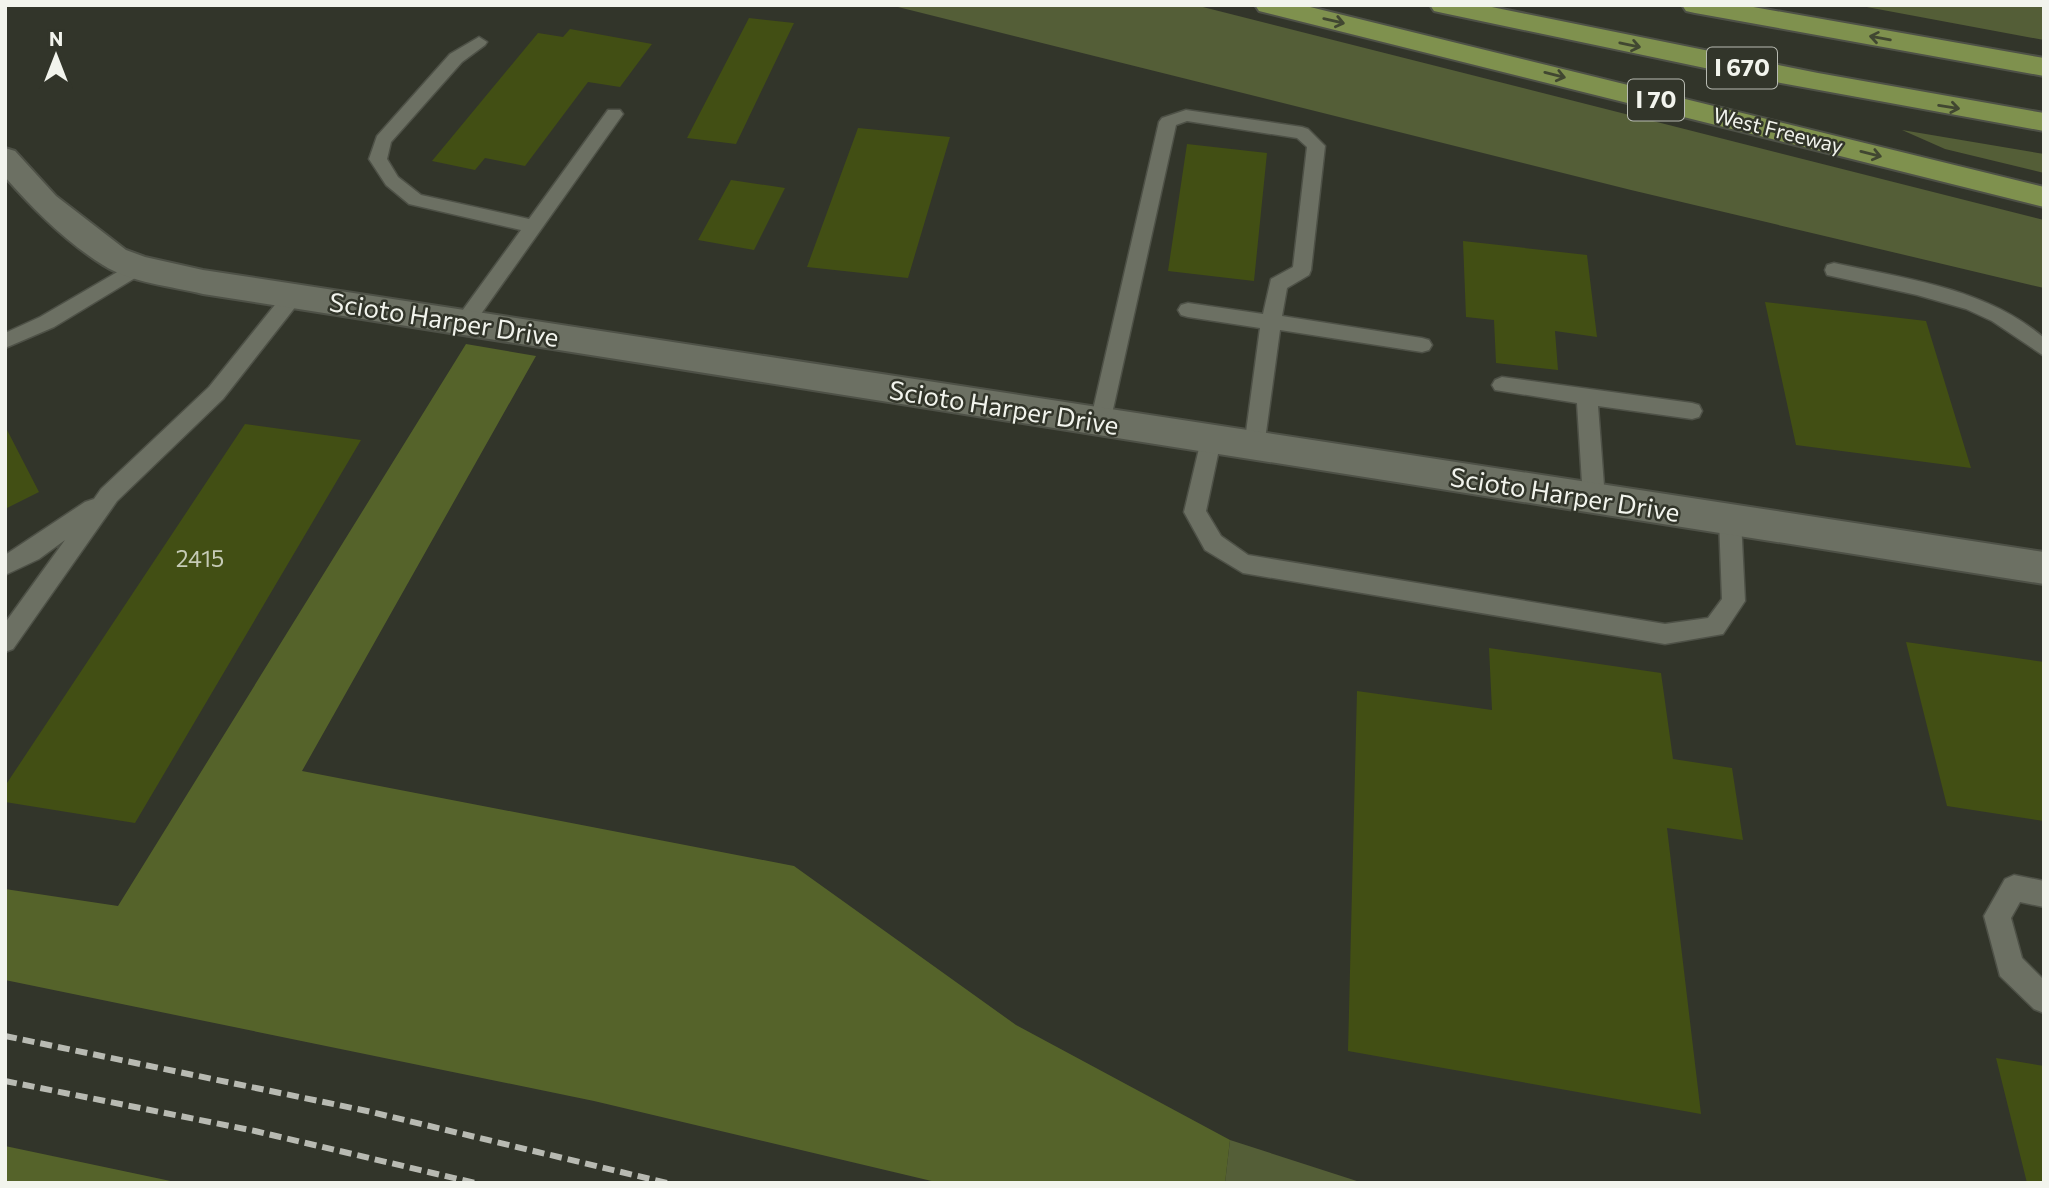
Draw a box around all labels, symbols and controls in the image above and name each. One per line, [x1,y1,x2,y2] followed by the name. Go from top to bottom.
[1322,15,1345,28] one-way arrow
[21,21,91,91] north arrow
[49,27,63,50] text: N
[1869,31,1892,44] one-way arrow
[1618,39,1640,52] one-way arrow
[1707,47,1777,88] road number: I 670
[1543,69,1566,82] one-way arrow
[1628,80,1684,120] road number: I 70
[1711,101,1846,158] street label: West Freeway
[1937,101,1960,114] one-way arrow
[1859,148,1882,161] one-way arrow
[327,285,561,352] street label: Scioto Harper Drive
[887,373,1121,440] street label: Scioto Harper Drive
[1448,460,1682,527] street label: Scioto Harper Drive
[176,544,224,572] house number: 2415

